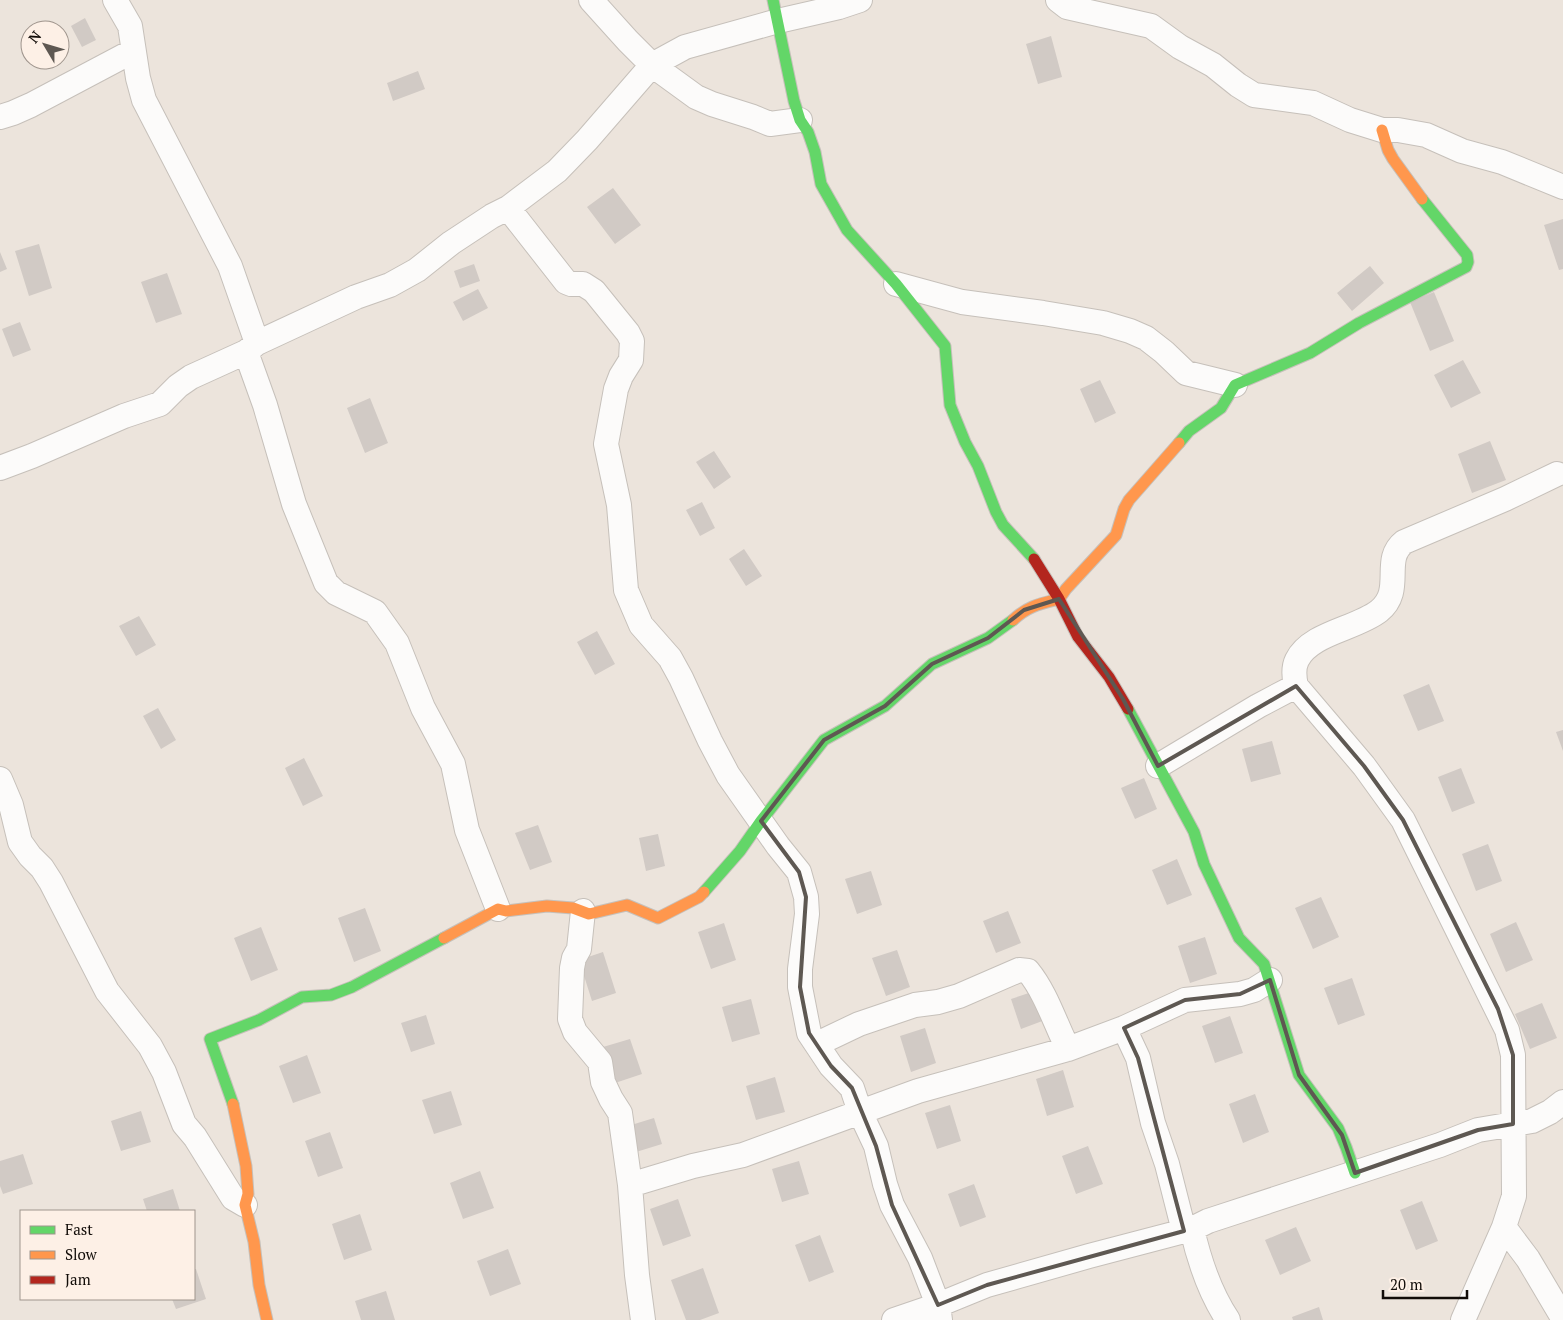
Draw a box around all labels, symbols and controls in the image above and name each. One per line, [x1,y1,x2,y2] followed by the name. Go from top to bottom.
[20,20,70,70] north arrow
[24,26,45,47] text: N
[20,1210,195,1300] legend
[65,1219,93,1239] text: Fast
[65,1244,98,1264] text: Slow
[1383,1268,1467,1300] scale bar
[65,1269,91,1289] text: Jam
[1390,1274,1423,1294] text: 20 m

